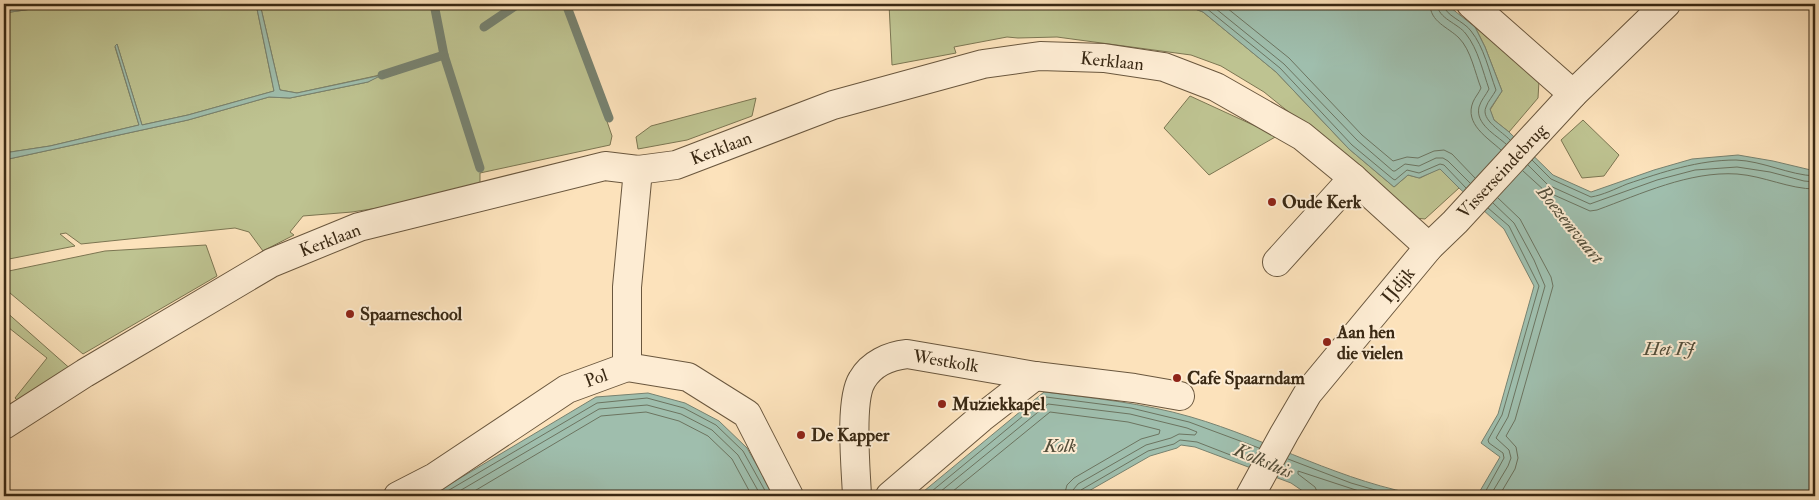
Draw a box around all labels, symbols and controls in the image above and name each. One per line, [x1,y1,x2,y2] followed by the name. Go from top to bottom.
[1079,47,1145,76] street label: Kerklaan
[1452,118,1553,224] street label: Visserseindebrug
[687,126,755,171] street label: Kerklaan
[1531,180,1610,270] water label: Boezemvaart
[1282,191,1362,214] place label: Oude Kerk
[1266,196,1278,208] marker: Oude Kerk
[296,218,364,263] street label: Kerklaan
[1377,262,1420,308] street label: IJdijk
[360,303,463,326] place label: Spaarneschool
[344,308,356,320] marker: Spaarneschool
[1336,321,1404,365] place label: Aan hen die vielen
[1321,336,1333,348] marker: Aan hen die vielen
[1642,337,1696,361] water label: Het IJ
[910,345,981,378] street label: Westkolk
[581,364,611,393] street label: Pol
[1187,367,1306,390] place label: Cafe Spaarndam
[1171,372,1183,384] marker: Cafe Spaarndam
[951,393,1045,416] place label: Muziekkapel
[936,398,948,410] marker: Muziekkapel
[811,424,890,447] place label: De Kapper
[795,429,807,441] marker: De Kapper
[1043,434,1076,458] water label: Kolk
[1230,437,1297,484] water label: Kolksluis

